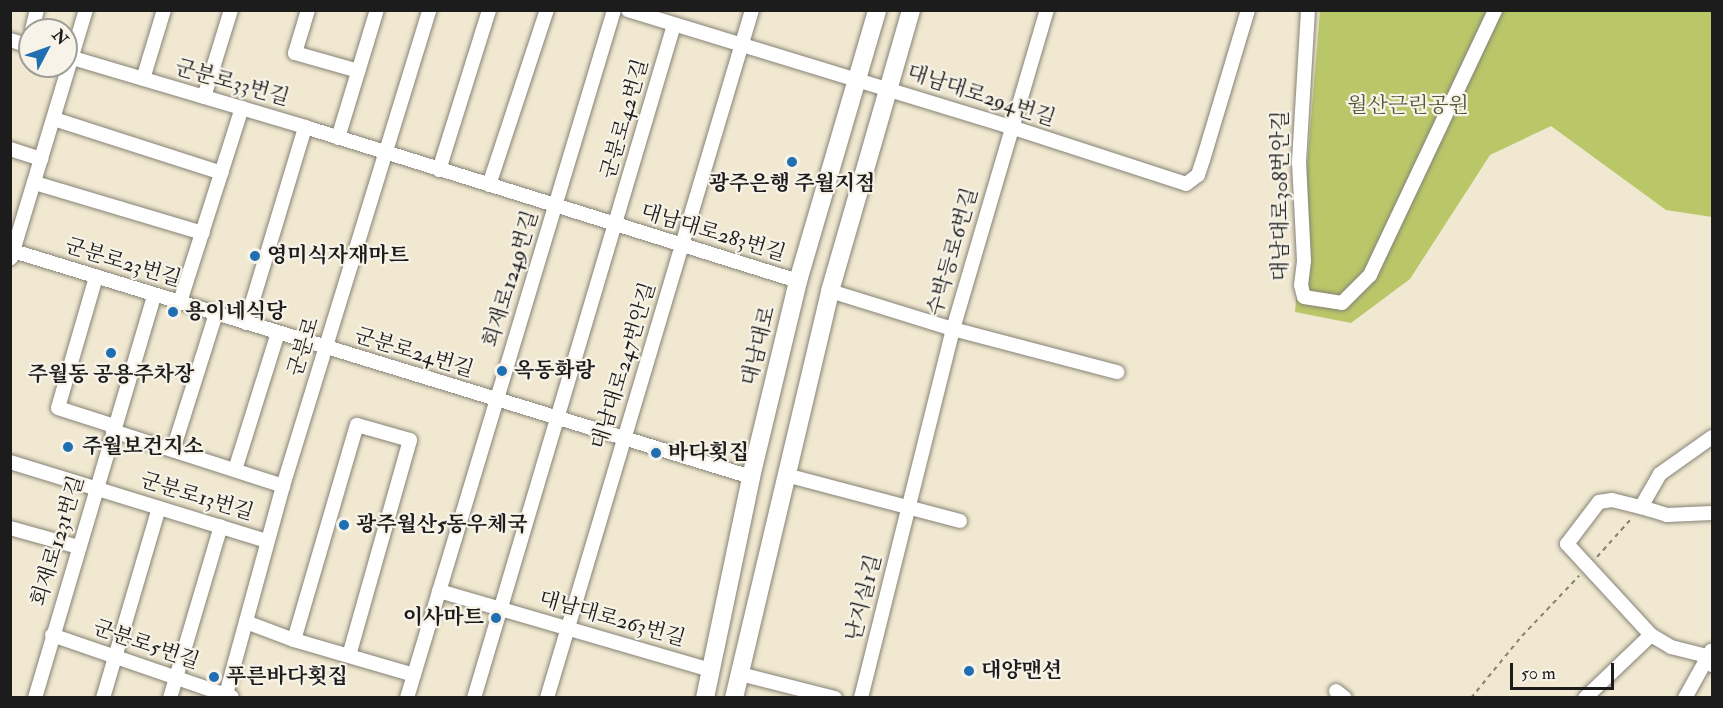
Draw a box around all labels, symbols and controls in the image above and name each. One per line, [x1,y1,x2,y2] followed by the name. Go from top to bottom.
[18,18,78,78] north arrow
[48,26,72,49] text: N
[172,55,292,111] street label: 군분로33번길
[596,56,654,182] street label: 군분로42번길
[904,60,1058,132] street label: 대남대로294번길
[1347,93,1469,119] park label: 월산근린공원
[1268,111,1294,281] street label: 대남대로308번안길
[785,155,799,169] marker: 광주은행 주월지점
[709,171,875,197] place label: 광주은행 주월지점
[923,185,983,319] street label: 수박등로6번길
[637,199,789,267] street label: 대남대로283번길
[478,208,544,350] street label: 회재로1249번길
[62,233,184,293] street label: 군분로23번길
[267,243,409,269] place label: 영미식자재마트
[248,249,262,263] marker: 영미식자재마트
[587,280,661,452] street label: 대남대로247번안길
[185,299,286,325] place label: 용이네식당
[737,304,781,388] street label: 대남대로
[166,305,180,319] marker: 용이네식당
[283,314,325,380] street label: 군분로
[351,323,477,383] street label: 군분로24번길
[104,346,118,360] marker: 주월동 공용주차장
[514,358,595,384] place label: 옥동화랑
[28,362,194,388] place label: 주월동 공용주차장
[495,364,509,378] marker: 옥동화랑
[82,434,204,460] place label: 주월보건지소
[59,438,77,456] marker: 주월보건지소
[668,440,749,466] place label: 바다횟집
[649,446,663,460] marker: 바다횟집
[137,468,257,526] street label: 군분로13번길
[26,473,90,609] street label: 회재로1231번길
[356,512,528,538] place label: 광주월산5동우체국
[337,518,351,532] marker: 광주월산5동우체국
[841,552,887,644] street label: 난지실1길
[536,586,688,652] street label: 대남대로263번길
[403,605,484,631] place label: 이사마트
[489,611,503,625] marker: 이사마트
[90,615,202,675] street label: 군분로5번길
[1513,651,1616,689] scale bar
[981,658,1062,684] place label: 대양맨션
[1521,662,1556,685] text: 50 m
[226,664,348,690] place label: 푸른바다횟집
[962,664,976,678] marker: 대양맨션
[207,670,221,684] marker: 푸른바다횟집

